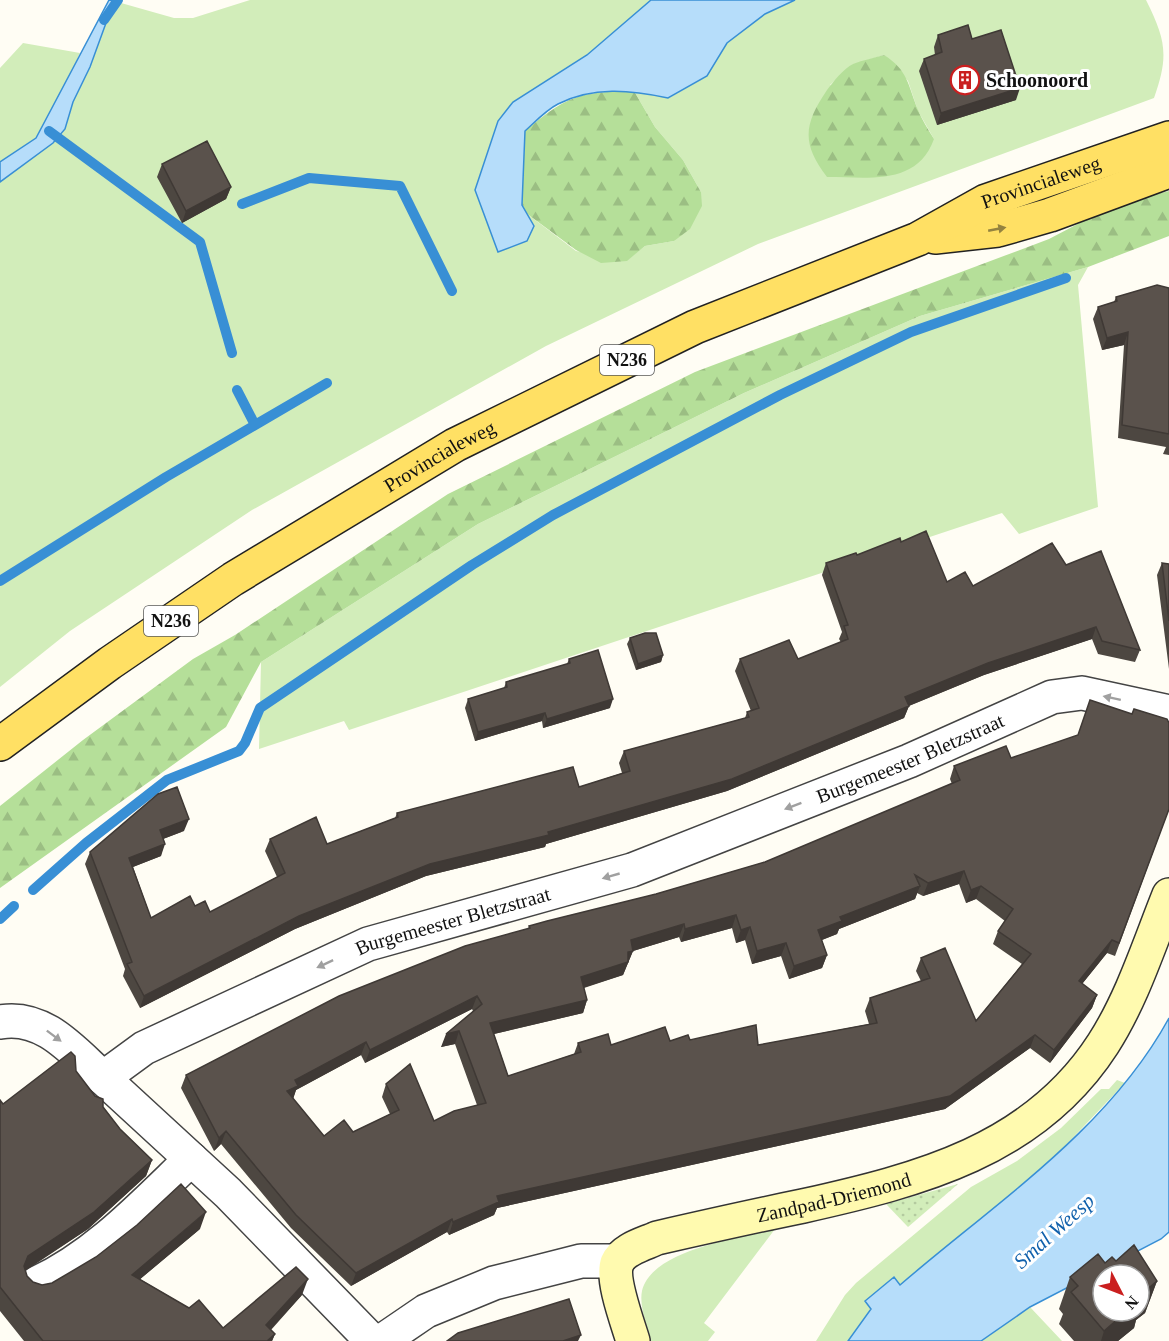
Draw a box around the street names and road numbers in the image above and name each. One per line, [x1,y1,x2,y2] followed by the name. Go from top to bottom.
[978,151,1104,213] street label: Provincialeweg
[600,345,654,375] road number: N236
[380,416,499,496] street label: Provincialeweg
[144,606,198,636] road number: N236
[813,709,1008,807] street label: Burgemeester Bletzstraat
[352,882,553,959] street label: Burgemeester Bletzstraat
[755,1168,914,1226] street label: Zandpad-Driemond

